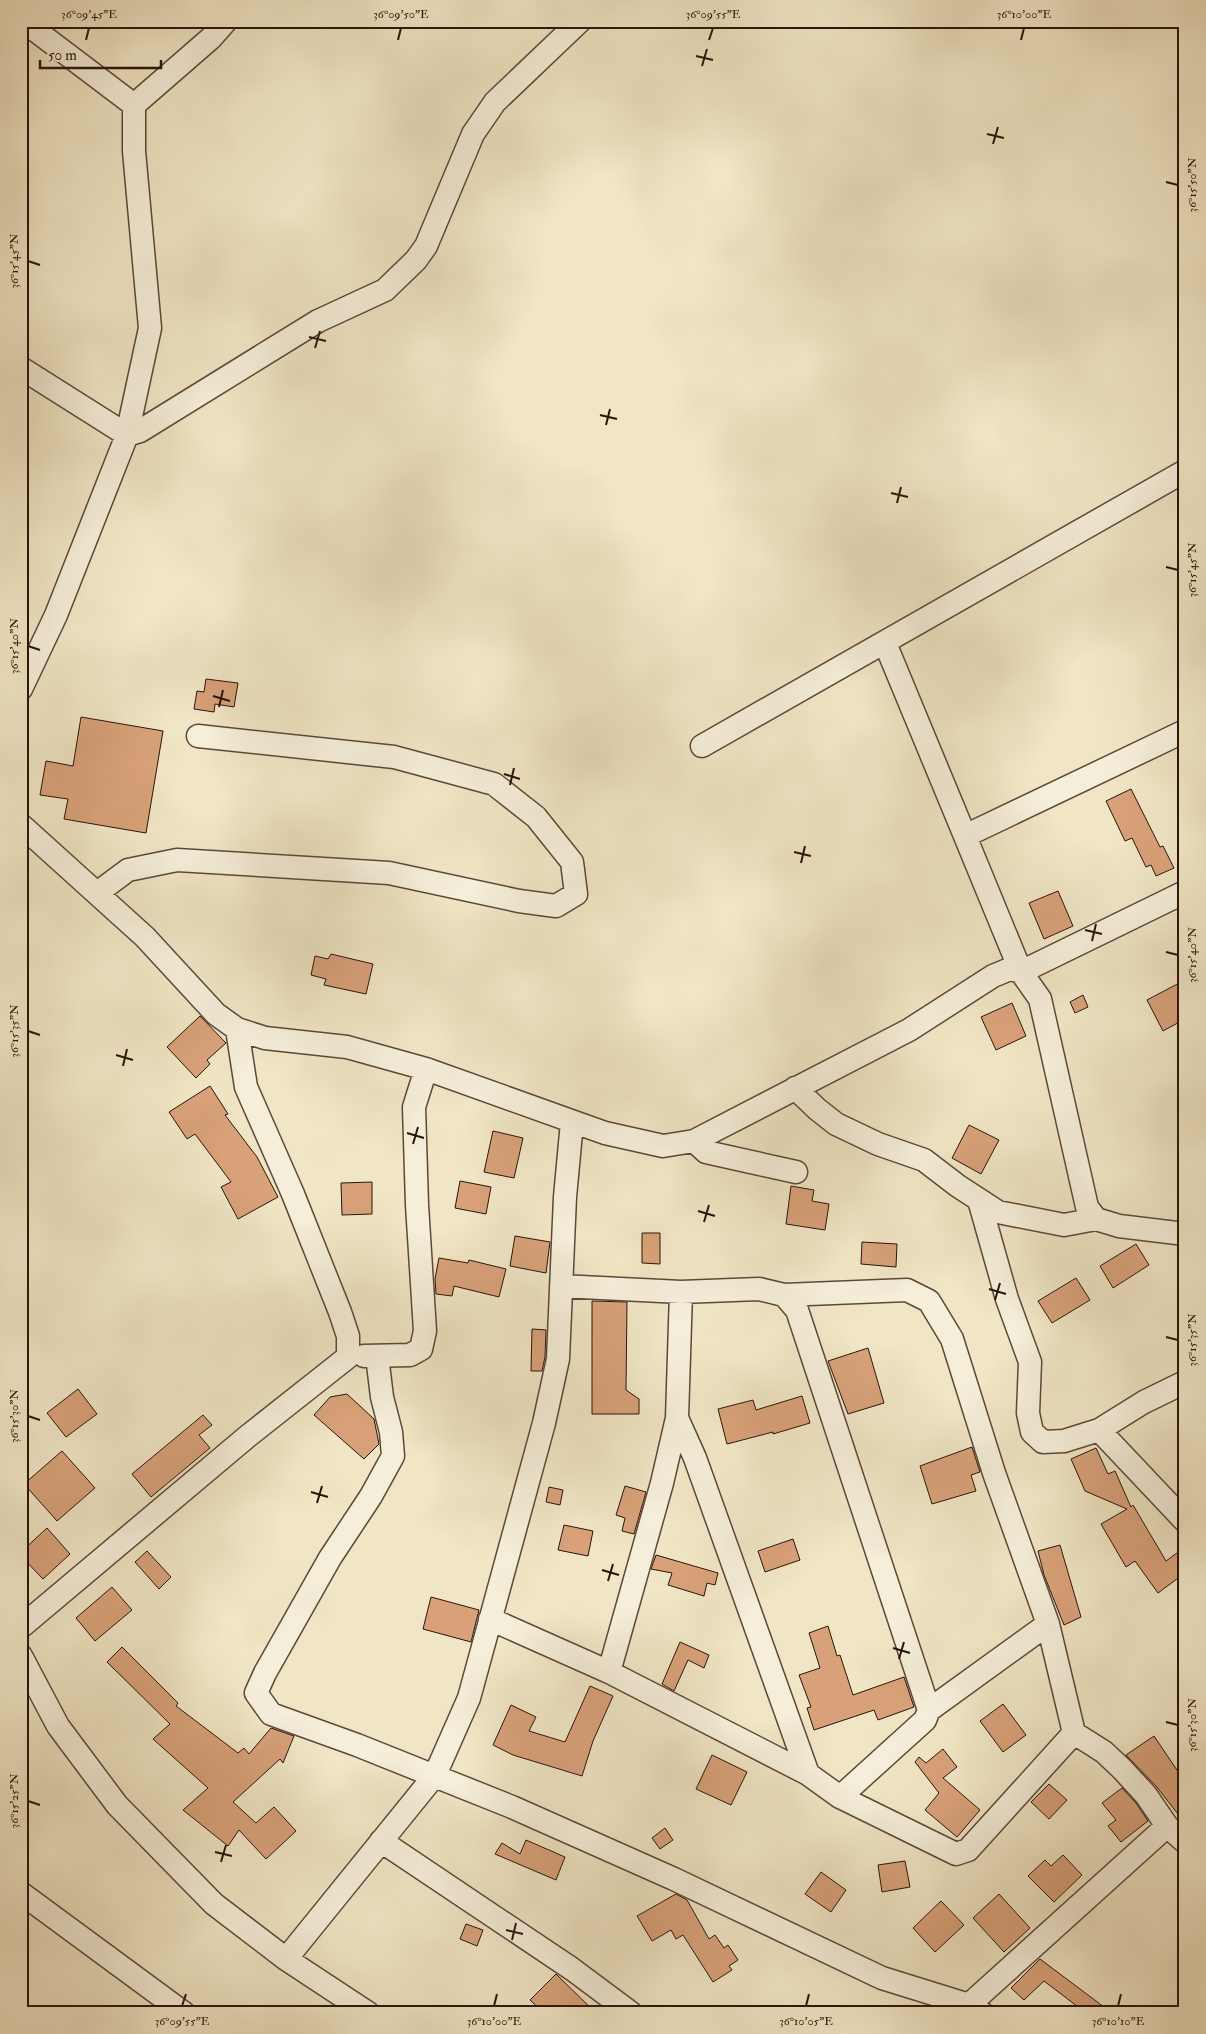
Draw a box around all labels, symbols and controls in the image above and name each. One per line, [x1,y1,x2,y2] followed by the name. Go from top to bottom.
[61,7,117,22] text: 36°09'45"E
[373,7,429,22] text: 36°09'50"E
[686,7,741,22] text: 36°09'55"E
[997,7,1052,22] text: 36°10'00"E
[40,38,161,70] scale bar
[48,46,77,65] text: 50 m
[1185,157,1200,212] text: 36°15'50"N
[7,233,22,289] text: 36°15'45"N
[1185,542,1200,598] text: 36°15'45"N
[7,618,22,674] text: 36°15'40"N
[1185,927,1200,983] text: 36°15'40"N
[7,1004,22,1058] text: 36°15'35"N
[1185,1313,1200,1367] text: 36°15'35"N
[7,1389,22,1443] text: 36°15'30"N
[1185,1698,1200,1752] text: 36°15'30"N
[7,1773,22,1828] text: 36°15'25"N
[155,2014,210,2029] text: 36°09'55"E
[467,2014,522,2029] text: 36°10'00"E
[779,2014,833,2029] text: 36°10'05"E
[1092,2014,1145,2029] text: 36°10'10"E

